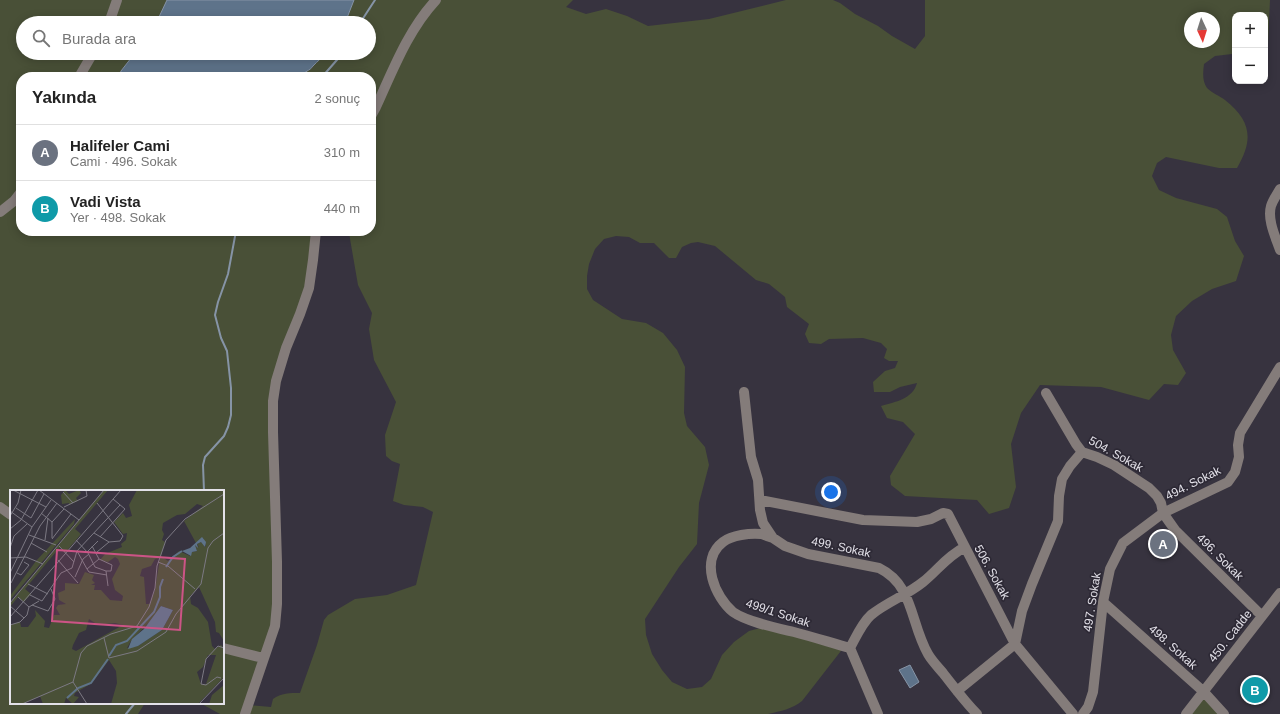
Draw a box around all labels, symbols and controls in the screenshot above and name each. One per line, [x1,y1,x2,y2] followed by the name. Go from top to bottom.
[1184,12,1220,48] north arrow
[1232,12,1268,84] map controls
[1232,12,1268,48] button: +
[16,16,376,60] search box
[30,27,52,49] icon: search
[62,30,136,47] text: Burada ara
[1232,48,1268,84] button: −
[32,88,96,107] text: Yakında
[314,91,360,106] text: 2 sonuç
[70,137,170,154] text: Halifeler Cami
[40,145,50,160] text: A
[324,145,360,160] text: 310 m
[70,154,177,169] text: Cami · 496. Sokak
[70,193,141,210] text: Vadi Vista
[40,201,50,216] text: B
[324,201,360,216] text: 440 m
[70,210,166,225] text: Yer · 498. Sokak
[1086,433,1147,475] street label: 504. Sokak
[1163,463,1224,503] street label: 494. Sokak
[821,482,841,502] your location
[10,490,224,704] inset map
[1150,529,1176,559] pin: A
[1194,531,1247,584] street label: 496. Sokak
[810,534,873,560] street label: 499. Sokak
[971,542,1013,603] street label: 506. Sokak
[1080,570,1104,633] street label: 497. Sokak
[744,596,813,630] street label: 499/1 Sokak
[1205,607,1255,665] street label: 450. Cadde
[1146,622,1201,673] street label: 498. Sokak
[1242,675,1268,705] pin: B

